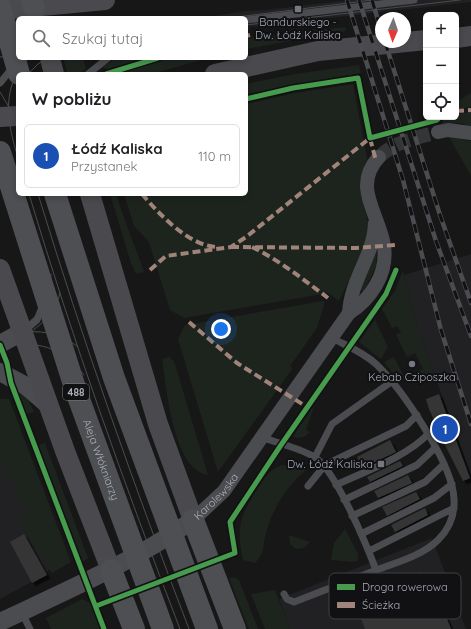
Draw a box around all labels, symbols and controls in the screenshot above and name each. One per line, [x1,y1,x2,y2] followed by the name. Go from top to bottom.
[293,4,303,14] marker: Bandurskiego - Dw. Łódź Kaliska
[375,12,411,48] north arrow
[423,12,459,120] map controls
[423,12,459,48] button: +
[255,15,341,42] place label: Bandurskiego - Dw. Łódź Kaliska
[16,16,248,60] search box
[30,27,52,49] icon: search
[62,29,143,48] text: Szukaj tutaj
[423,48,459,84] button: −
[423,84,459,120] button: locate
[32,88,112,109] text: W pobliżu
[71,139,163,158] text: Łódź Kaliska
[43,148,49,164] text: 1
[198,148,231,164] text: 110 m
[71,158,137,174] text: Przystanek
[211,319,231,339] your location
[407,359,417,369] marker: Kebab Cziposzka
[368,370,456,384] place label: Kebab Cziposzka
[63,384,89,400] road number: 488
[432,414,458,444] pin: 1
[80,417,122,502] street label: Aleja Włókniarzy
[287,457,373,471] place label: Dw. Łódź Kaliska
[376,459,386,469] marker: Dw. Łódź Kaliska
[191,470,241,523] street label: Karolewska
[329,573,461,619] legend
[362,580,448,594] text: Droga rowerowa
[362,598,400,612] text: Ścieżka

